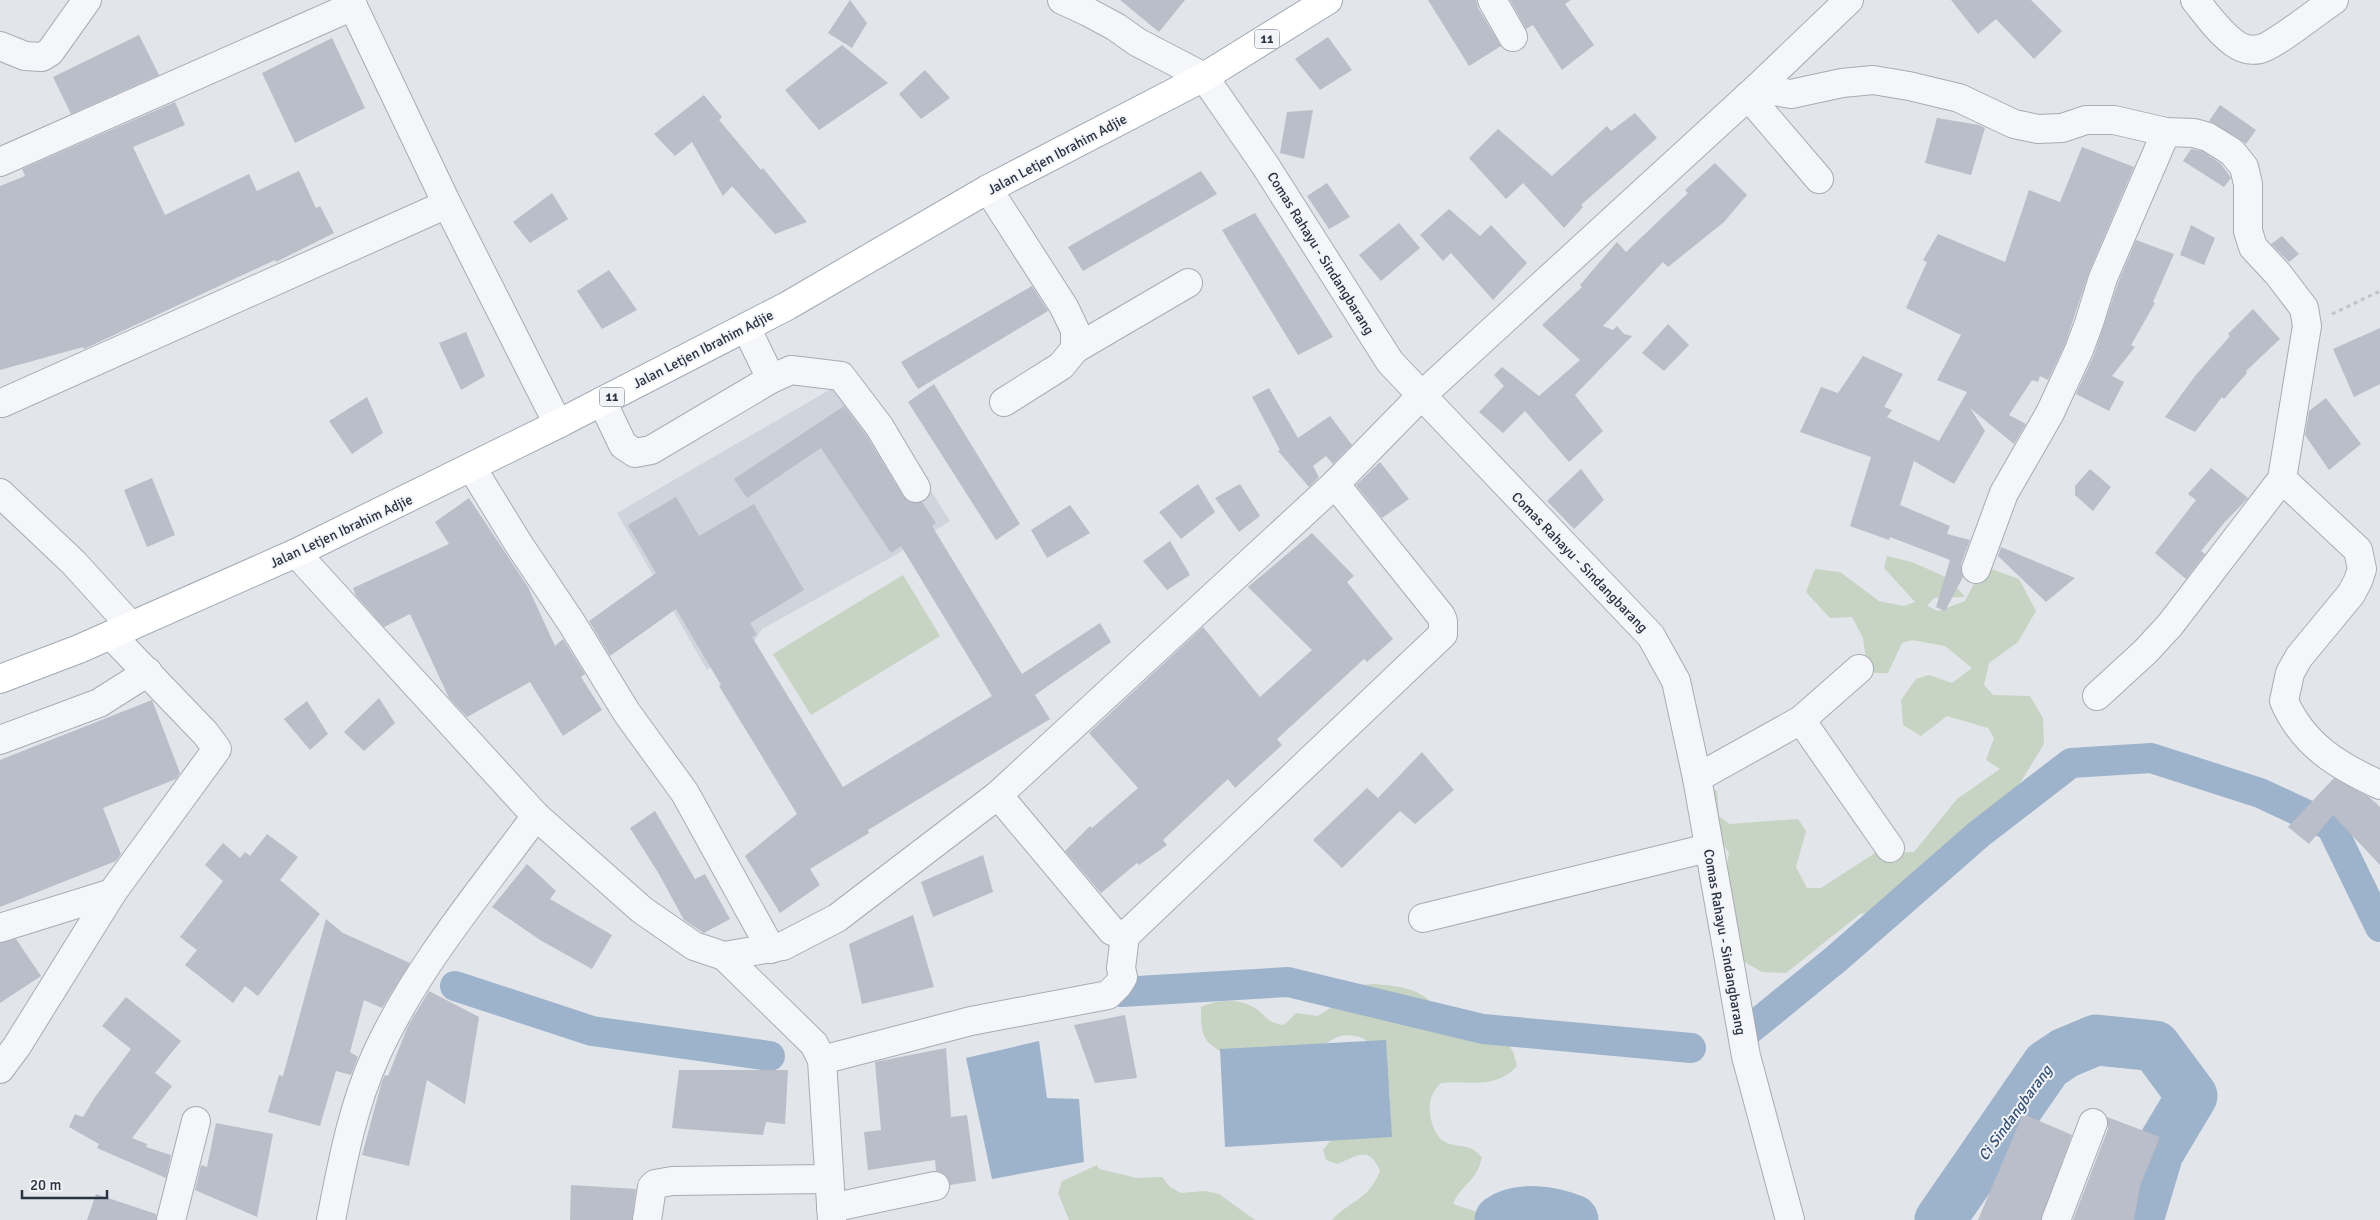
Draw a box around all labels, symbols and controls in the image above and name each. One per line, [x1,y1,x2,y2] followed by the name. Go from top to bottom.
[1254,30,1280,48] road number: 11
[985,110,1130,198] street label: Jalan Letjen Ibrahim Adjie
[1263,169,1378,338] street label: Comas Rahayu - Sindangbarang
[630,307,776,392] street label: Jalan Letjen Ibrahim Adjie
[600,388,624,407] road number: 11
[1508,489,1651,636] street label: Comas Rahayu - Sindangbarang
[267,491,415,572] street label: Jalan Letjen Ibrahim Adjie
[1700,848,1749,1036] street label: Comas Rahayu - Sindangbarang
[1974,1061,2056,1164] water label: Ci Sindangbarang
[22,1168,108,1200] scale bar
[30,1176,61,1194] text: 20 m

